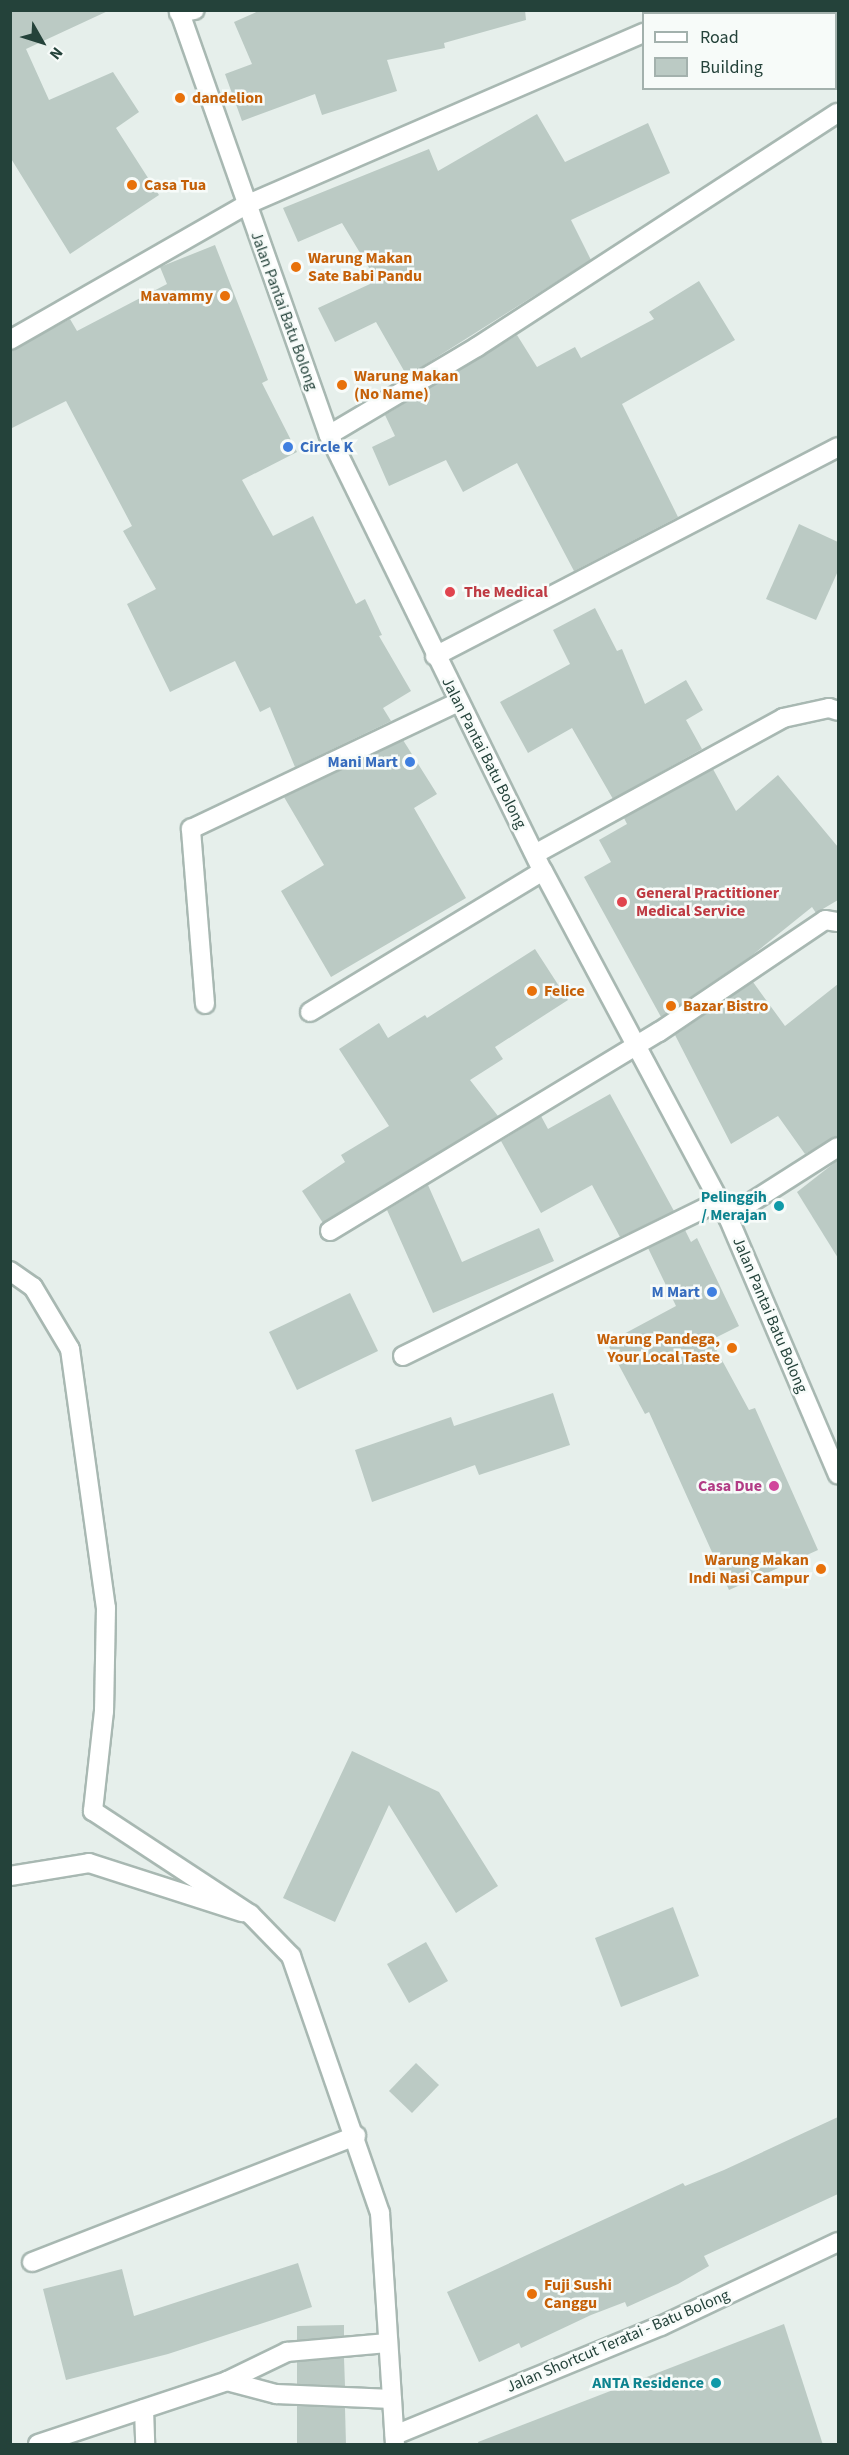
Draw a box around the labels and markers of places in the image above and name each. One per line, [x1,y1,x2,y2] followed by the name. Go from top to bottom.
[192,88,263,108] place label: dandelion
[173,91,187,105] marker: dandelion
[144,175,206,195] place label: Casa Tua
[125,178,139,192] marker: Casa Tua
[308,248,422,286] place label: Warung Makan Sate Babi Pandu
[289,260,303,274] marker: Warung Makan Sate Babi Pandu
[140,286,213,306] place label: Mavammy
[218,289,232,303] marker: Mavammy
[354,366,458,404] place label: Warung Makan (No Name)
[335,378,349,392] marker: Warung Makan (No Name)
[300,437,353,457] place label: Circle K
[281,440,295,454] marker: Circle K
[464,582,548,602] place label: The Medical
[441,583,459,601] marker: The Medical
[327,752,398,772] place label: Mani Mart
[403,755,417,769] marker: Mani Mart
[636,883,779,921] place label: General Practitioner Medical Service
[613,893,631,911] marker: General Practitioner Medical Service
[544,981,585,1001] place label: Felice
[525,984,539,998] marker: Felice
[683,996,768,1016] place label: Bazar Bistro
[664,999,678,1013] marker: Bazar Bistro
[701,1187,767,1225] place label: Pelinggih / Merajan
[772,1199,786,1213] marker: Pelinggih / Merajan
[651,1282,700,1302] place label: M Mart
[705,1285,719,1299] marker: M Mart
[597,1329,720,1367] place label: Warung Pandega, Your Local Taste
[725,1341,739,1355] marker: Warung Pandega, Your Local Taste
[698,1476,762,1496] place label: Casa Due
[767,1479,781,1493] marker: Casa Due
[688,1550,809,1588] place label: Warung Makan Indi Nasi Campur
[814,1562,828,1576] marker: Warung Makan Indi Nasi Campur
[544,2275,612,2313] place label: Fuji Sushi Canggu
[525,2287,539,2301] marker: Fuji Sushi Canggu
[592,2373,704,2393] place label: ANTA Residence
[709,2376,723,2390] marker: ANTA Residence

